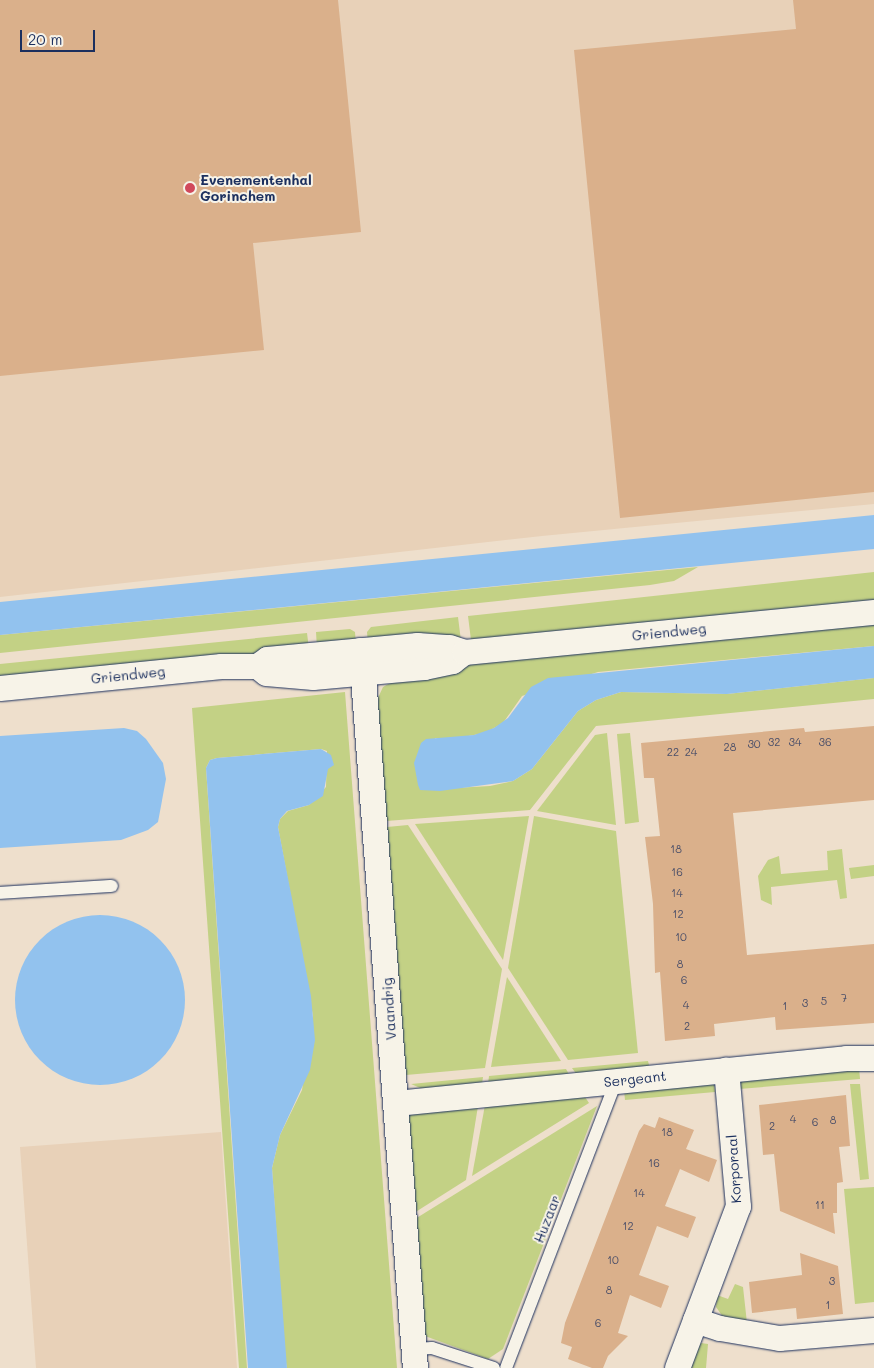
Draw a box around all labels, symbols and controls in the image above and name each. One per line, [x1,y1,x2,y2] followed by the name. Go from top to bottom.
[22,20,98,52] scale bar
[28,29,62,49] text: 20 m
[200,172,312,204] place label: Evenementenhal Gorinchem
[184,182,196,194] marker: Evenementenhal Gorinchem
[631,620,707,644] street label: Griendweg
[90,663,166,687] street label: Griendweg
[768,735,780,749] house number: 32
[789,735,801,749] house number: 34
[818,735,832,749] house number: 36
[747,737,761,751] house number: 30
[724,740,736,754] house number: 28
[667,745,679,759] house number: 22
[685,745,697,759] house number: 24
[670,842,682,856] house number: 18
[671,865,683,879] house number: 16
[671,886,683,900] house number: 14
[672,907,684,921] house number: 12
[675,930,687,944] house number: 10
[677,957,683,971] house number: 8
[681,973,687,987] house number: 6
[378,977,400,1041] street label: Vaandrig
[841,991,847,1005] house number: 7
[821,994,827,1008] house number: 5
[802,996,808,1010] house number: 3
[683,998,689,1012] house number: 4
[783,999,787,1013] house number: 1
[684,1019,690,1033] house number: 2
[603,1067,667,1091] street label: Sergeant
[790,1112,796,1126] house number: 4
[830,1113,836,1127] house number: 8
[812,1115,818,1129] house number: 6
[769,1119,775,1133] house number: 2
[661,1125,673,1139] house number: 18
[723,1134,745,1204] street label: Korporaal
[648,1156,660,1170] house number: 16
[633,1186,645,1200] house number: 14
[530,1193,564,1245] street label: Huzaar
[815,1198,825,1212] house number: 11
[622,1219,634,1233] house number: 12
[607,1253,619,1267] house number: 10
[829,1274,835,1288] house number: 3
[606,1283,612,1297] house number: 8
[826,1298,830,1312] house number: 1
[595,1316,601,1330] house number: 6

